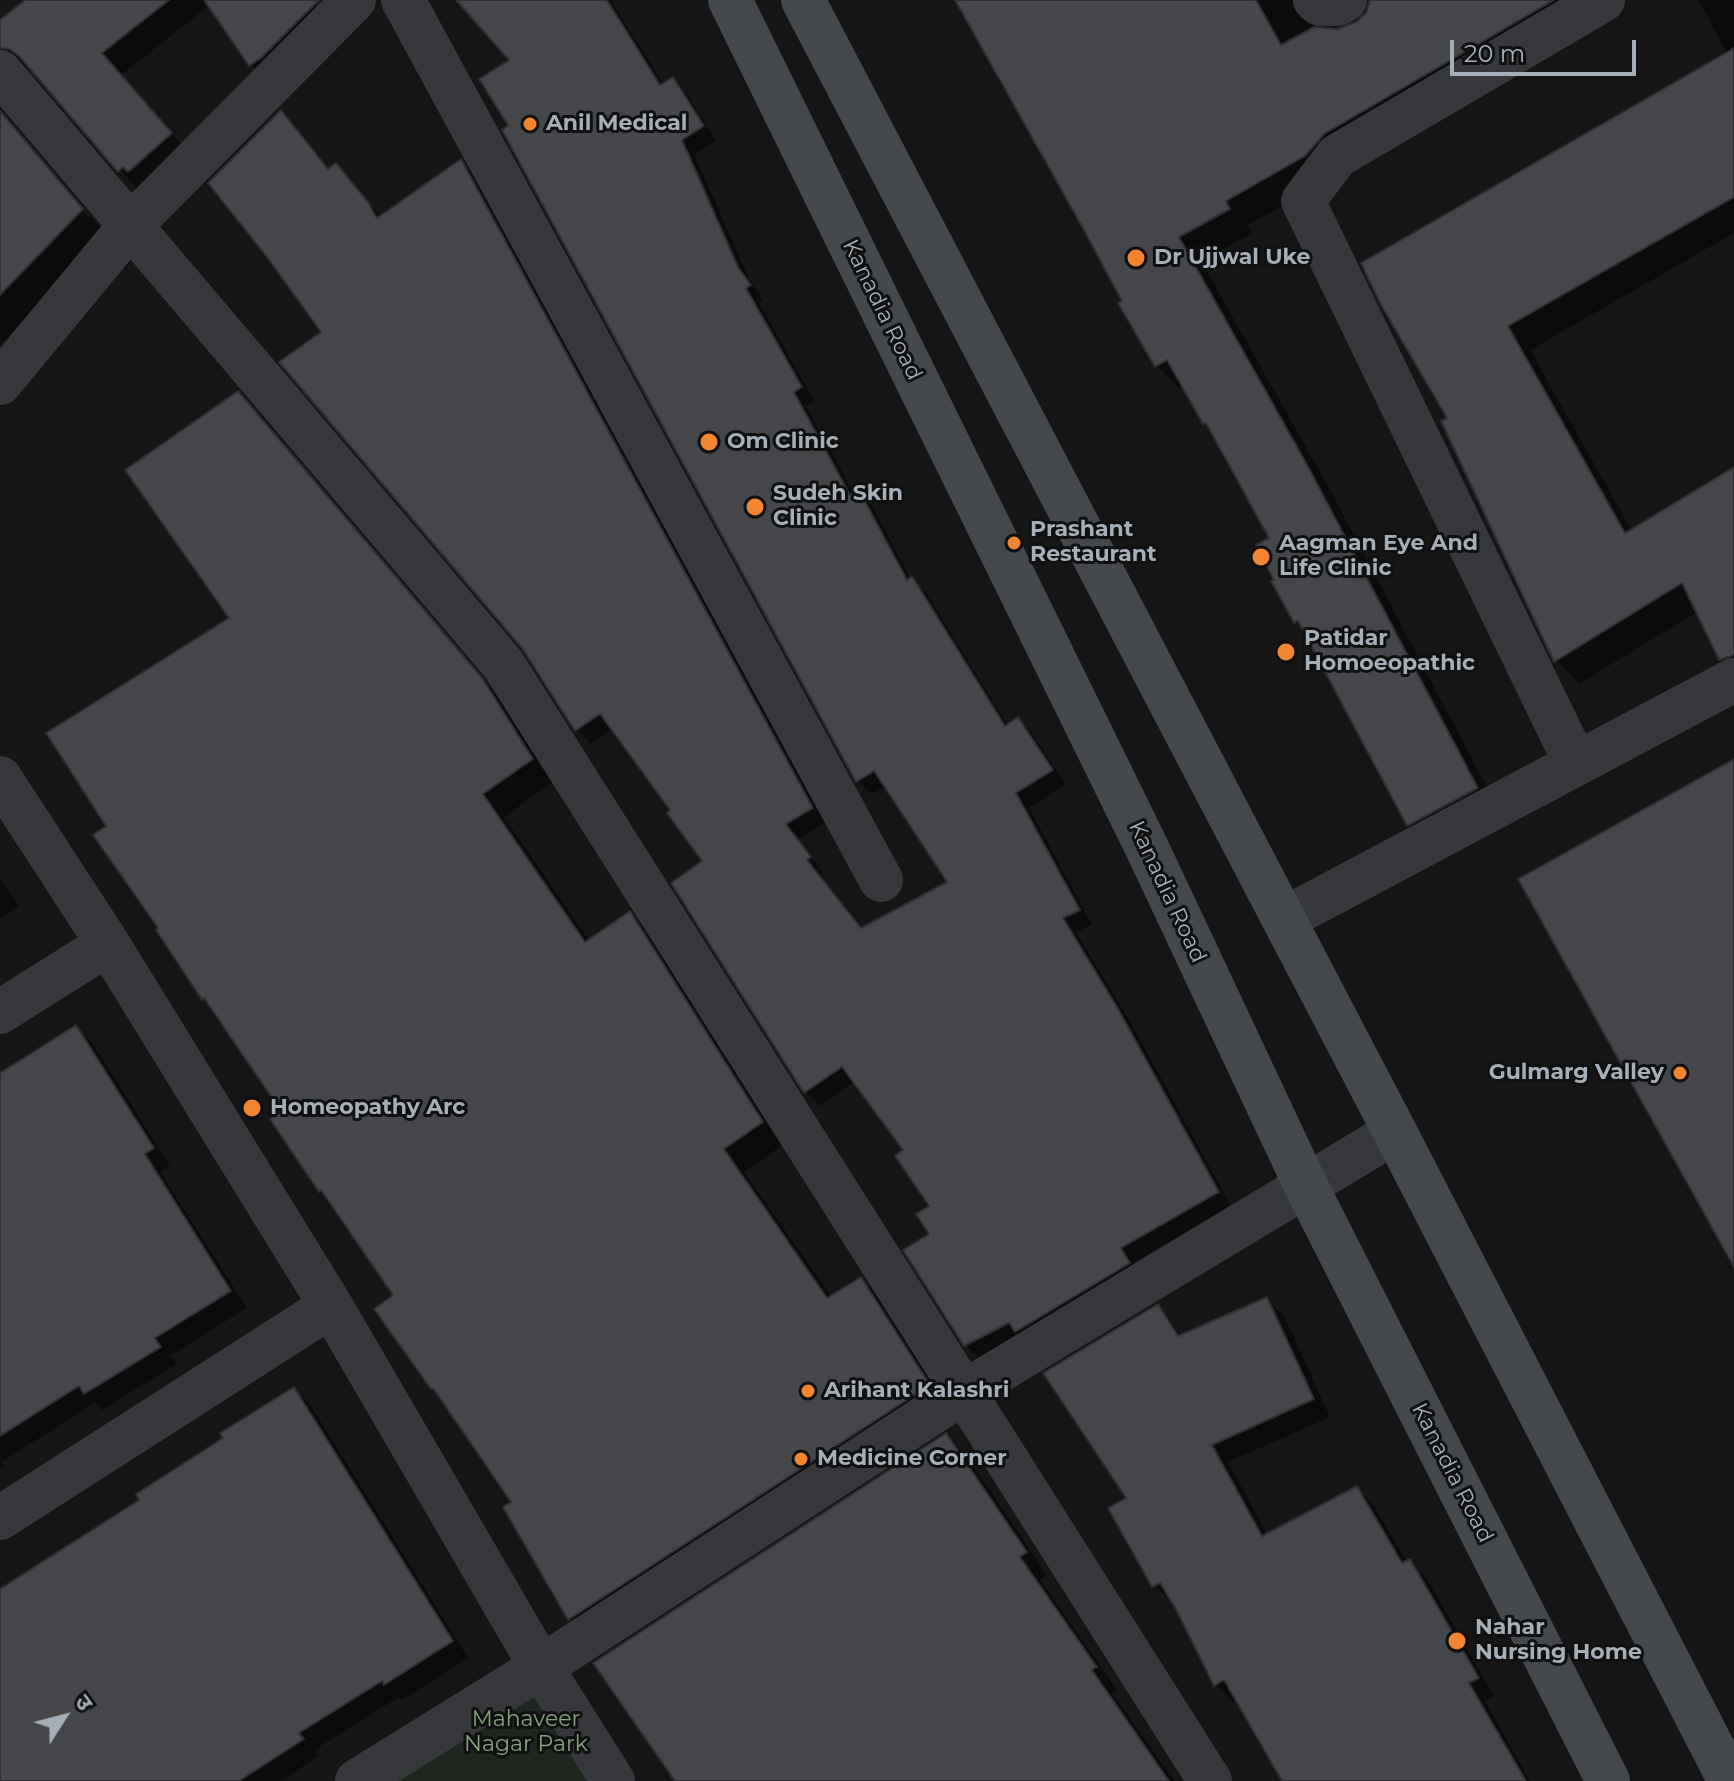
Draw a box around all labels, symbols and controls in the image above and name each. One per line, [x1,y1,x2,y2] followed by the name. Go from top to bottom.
[1454,24,1640,74] scale bar
[1464,39,1525,68] text: 20 m
[546,111,687,137] place label: Anil Medical
[521,115,539,133] marker: Anil Medical
[837,235,927,385] street label: Kanadia Road
[1154,245,1310,271] place label: Dr Ujjwal Uke
[1125,247,1147,269] marker: Dr Ujjwal Uke
[727,429,839,455] place label: Om Clinic
[698,431,720,453] marker: Om Clinic
[773,481,903,532] place label: Sudeh Skin Clinic
[744,496,766,518] marker: Sudeh Skin Clinic
[1030,517,1157,568] place label: Prashant Restaurant
[1279,531,1478,582] place label: Aagman Eye And Life Clinic
[1005,534,1023,552] marker: Prashant Restaurant
[1250,546,1272,568] marker: Aagman Eye And Life Clinic
[1304,626,1475,678] place label: Patidar Homoeopathic
[1275,641,1297,663] marker: Patidar Homoeopathic
[1123,817,1211,967] street label: Kanadia Road
[1489,1060,1664,1086] place label: Gulmarg Valley
[1671,1064,1689,1082] marker: Gulmarg Valley
[270,1095,465,1121] place label: Homeopathy Arc
[241,1097,263,1119] marker: Homeopathy Arc
[824,1378,1009,1404] place label: Arihant Kalashri
[799,1382,817,1400] marker: Arihant Kalashri
[1405,1399,1499,1547] street label: Kanadia Road
[817,1446,1007,1472] place label: Medicine Corner
[792,1450,810,1468] marker: Medicine Corner
[1475,1615,1642,1666] place label: Nahar Nursing Home
[1446,1630,1468,1652] marker: Nahar Nursing Home
[24,1677,104,1757] north arrow
[69,1689,99,1716] text: उ
[464,1707,588,1758] park label: Mahaveer Nagar Park

